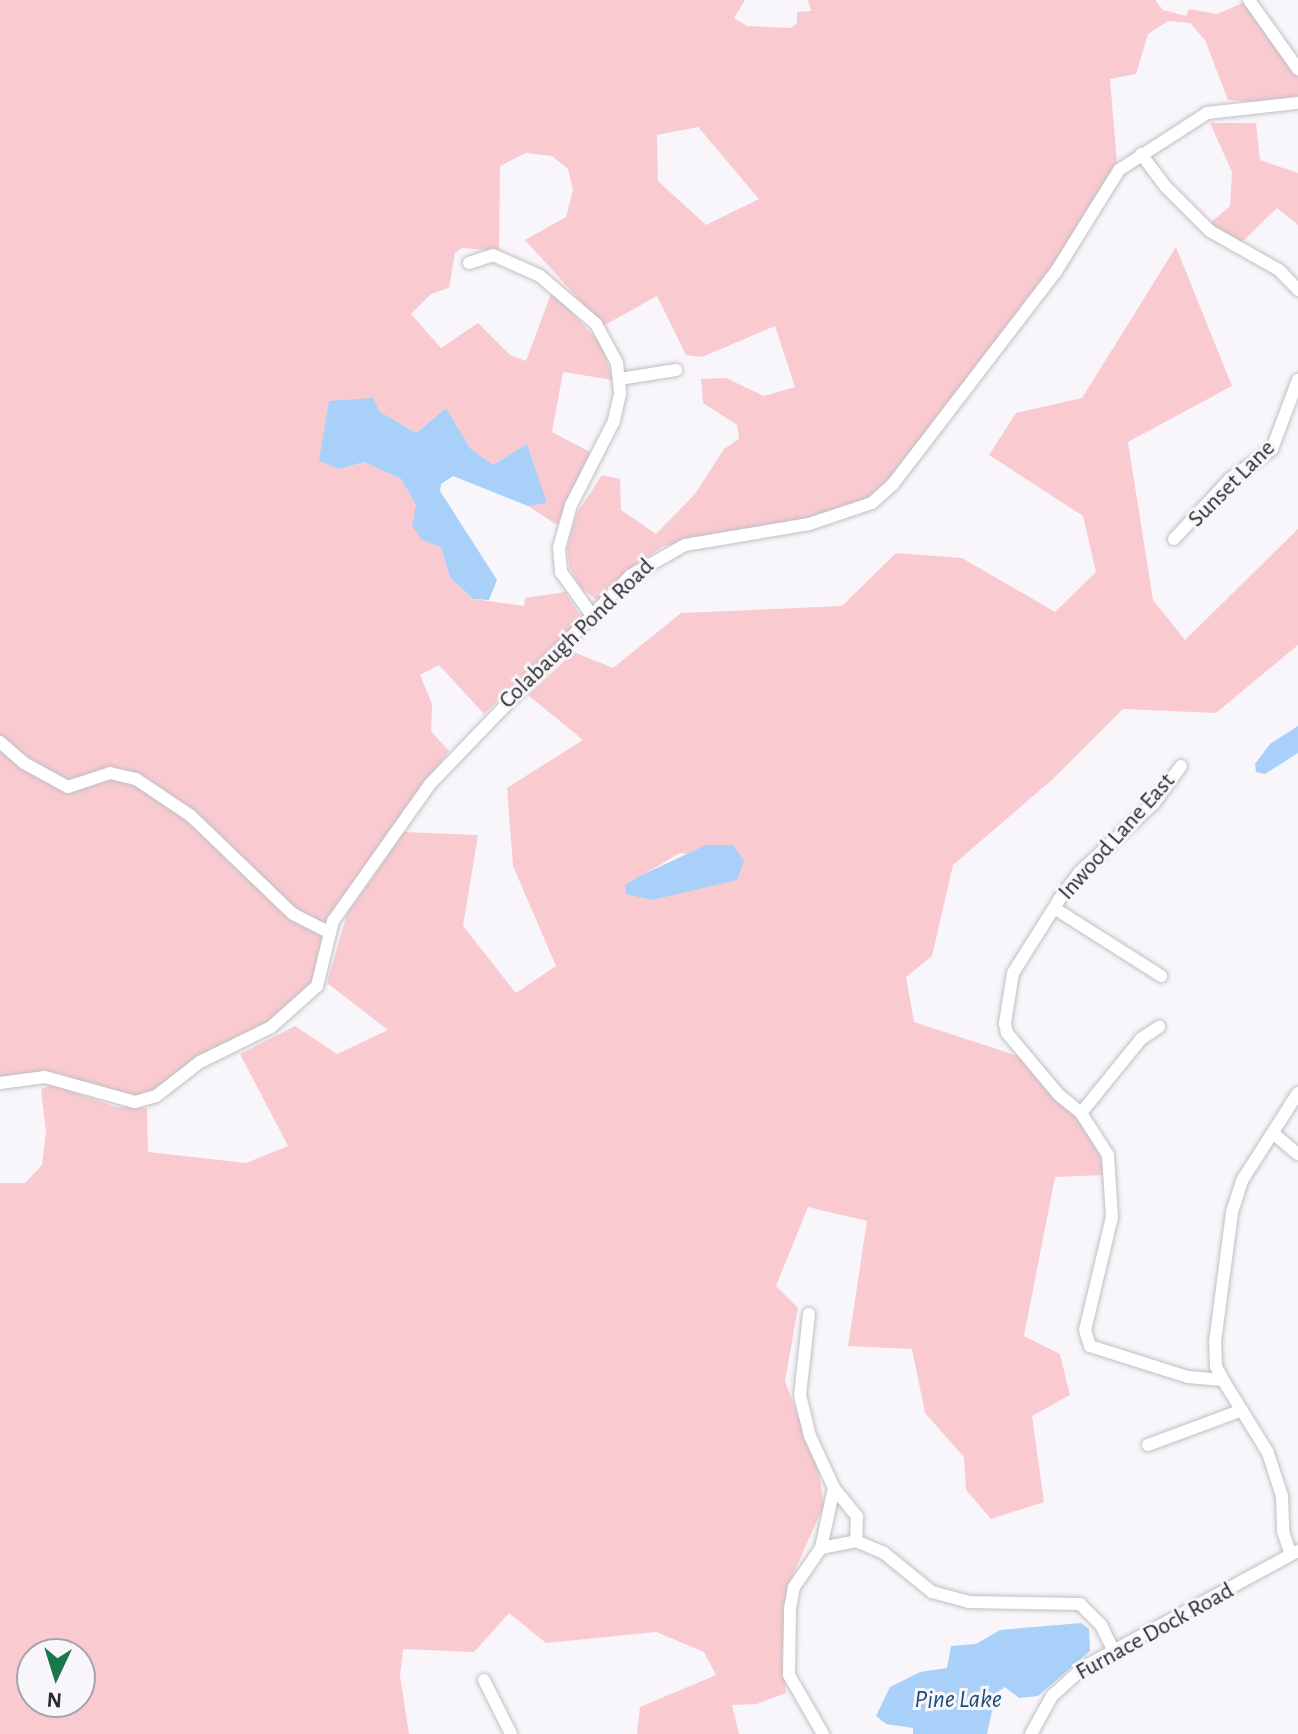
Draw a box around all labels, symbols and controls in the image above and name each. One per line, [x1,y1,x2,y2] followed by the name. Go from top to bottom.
[1182,434,1282,534] street label: Sunset Lane
[494,553,660,715] street label: Colabaugh Pond Road
[1052,768,1182,906] street label: Inwood Lane East
[1071,1577,1239,1687] street label: Furnace Dock Road
[16,1638,96,1718] north arrow
[914,1684,1002,1716] water label: Pine Lake
[46,1688,63,1711] text: N

